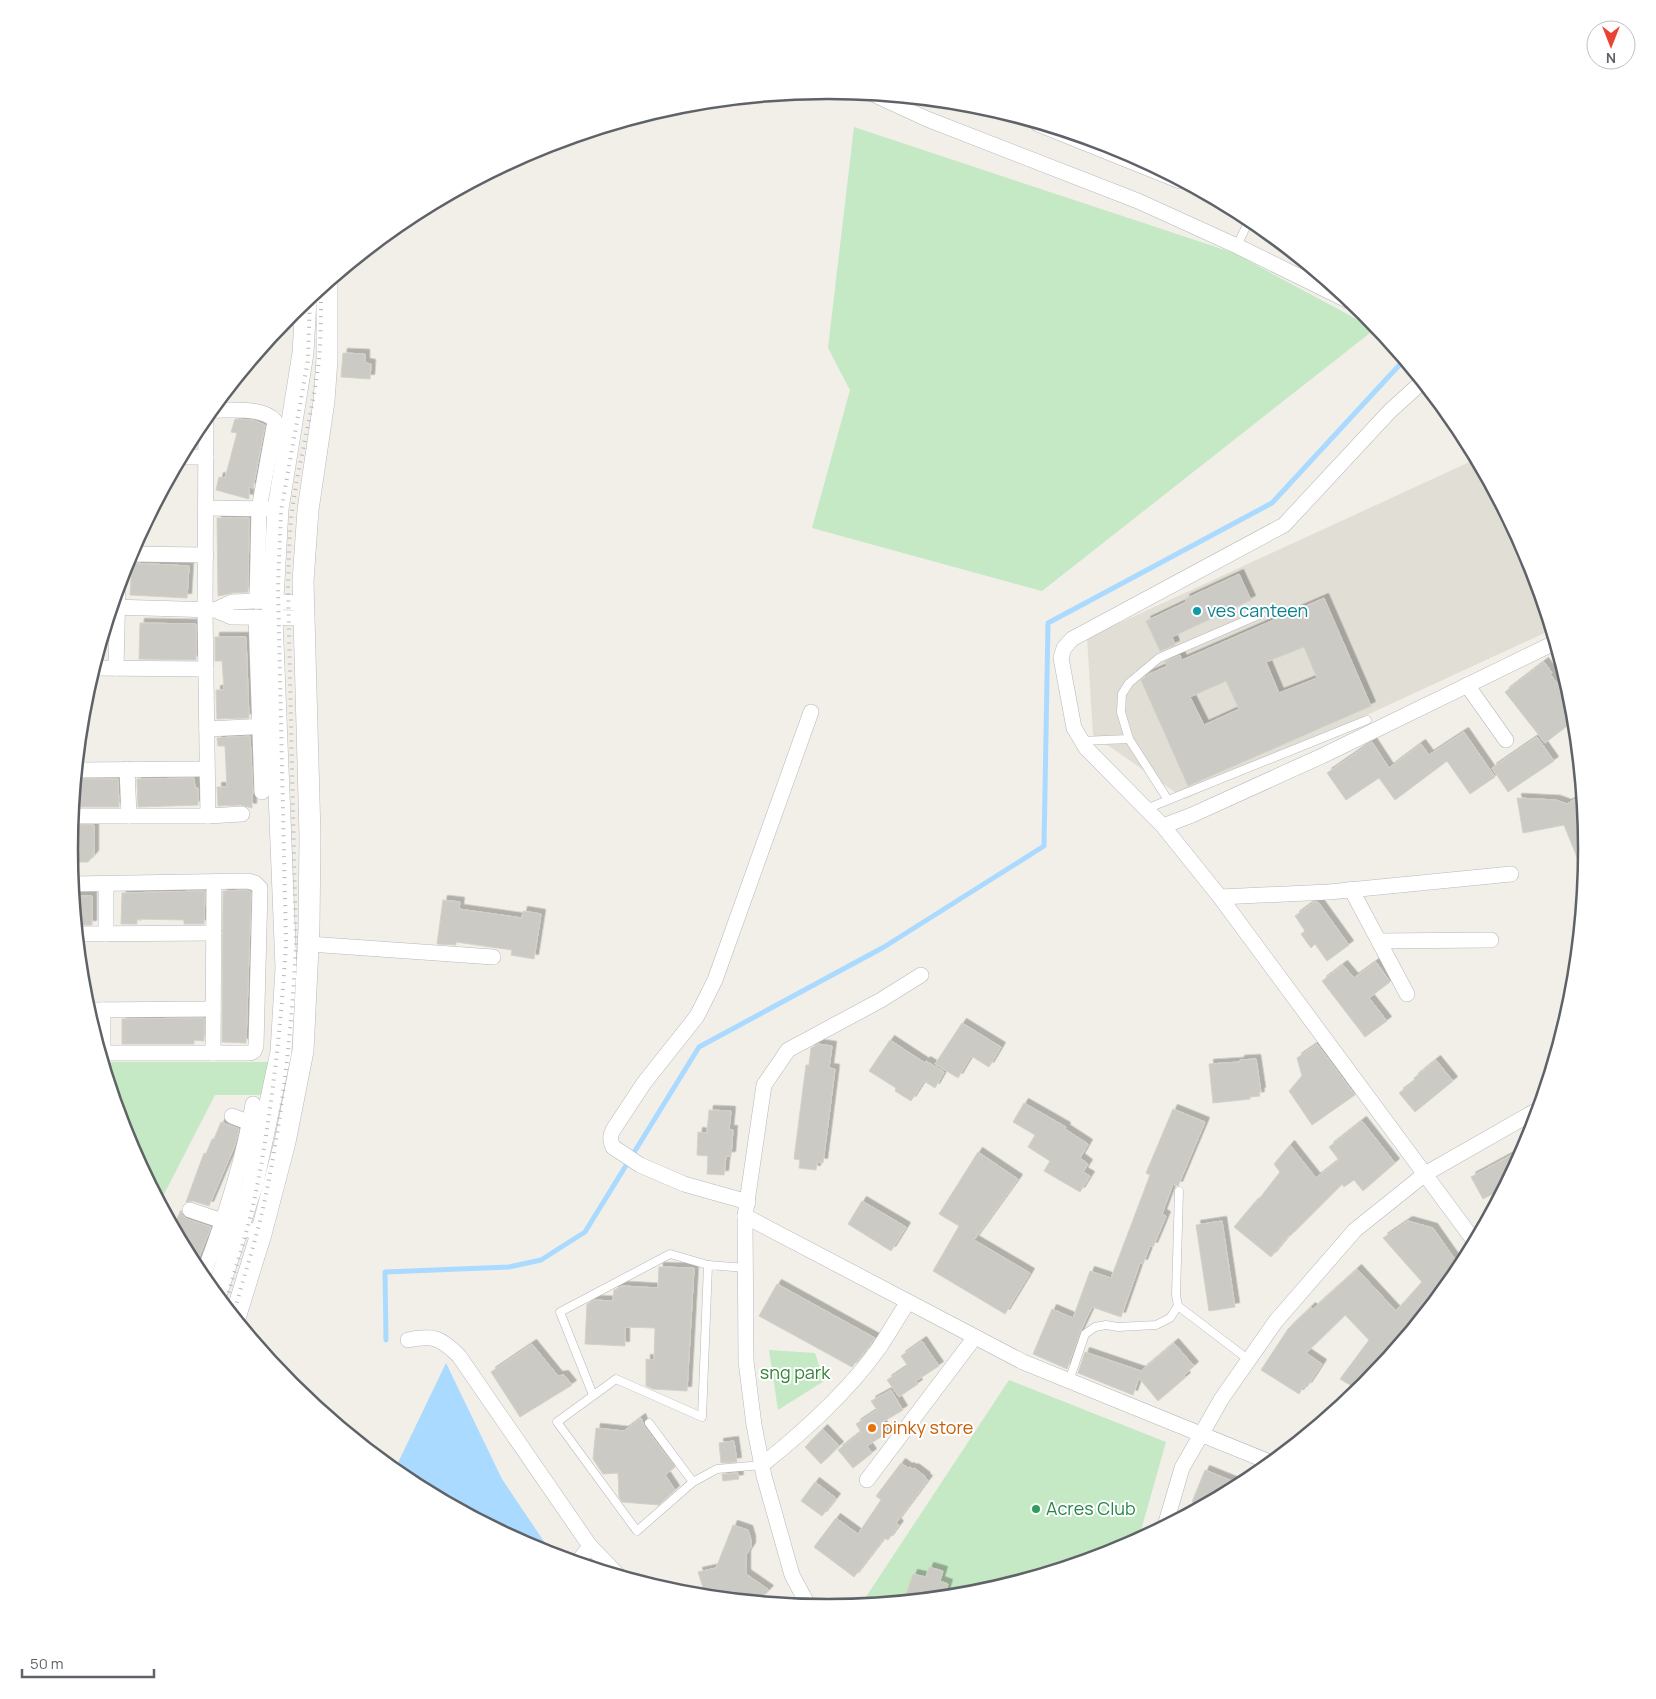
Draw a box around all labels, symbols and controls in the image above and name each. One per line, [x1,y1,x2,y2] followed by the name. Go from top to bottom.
[1586,20,1636,70] north arrow
[1606,49,1616,68] text: N
[1207,598,1308,622] place label: ves canteen
[1191,605,1203,617] marker: ves canteen
[760,1360,831,1384] park label: sng park
[882,1415,973,1439] place label: pinky store
[866,1422,878,1434] marker: pinky store
[1046,1496,1136,1520] place label: Acres Club
[1030,1503,1042,1515] marker: Acres Club
[22,1646,155,1678] scale bar
[30,1653,64,1674] text: 50 m

